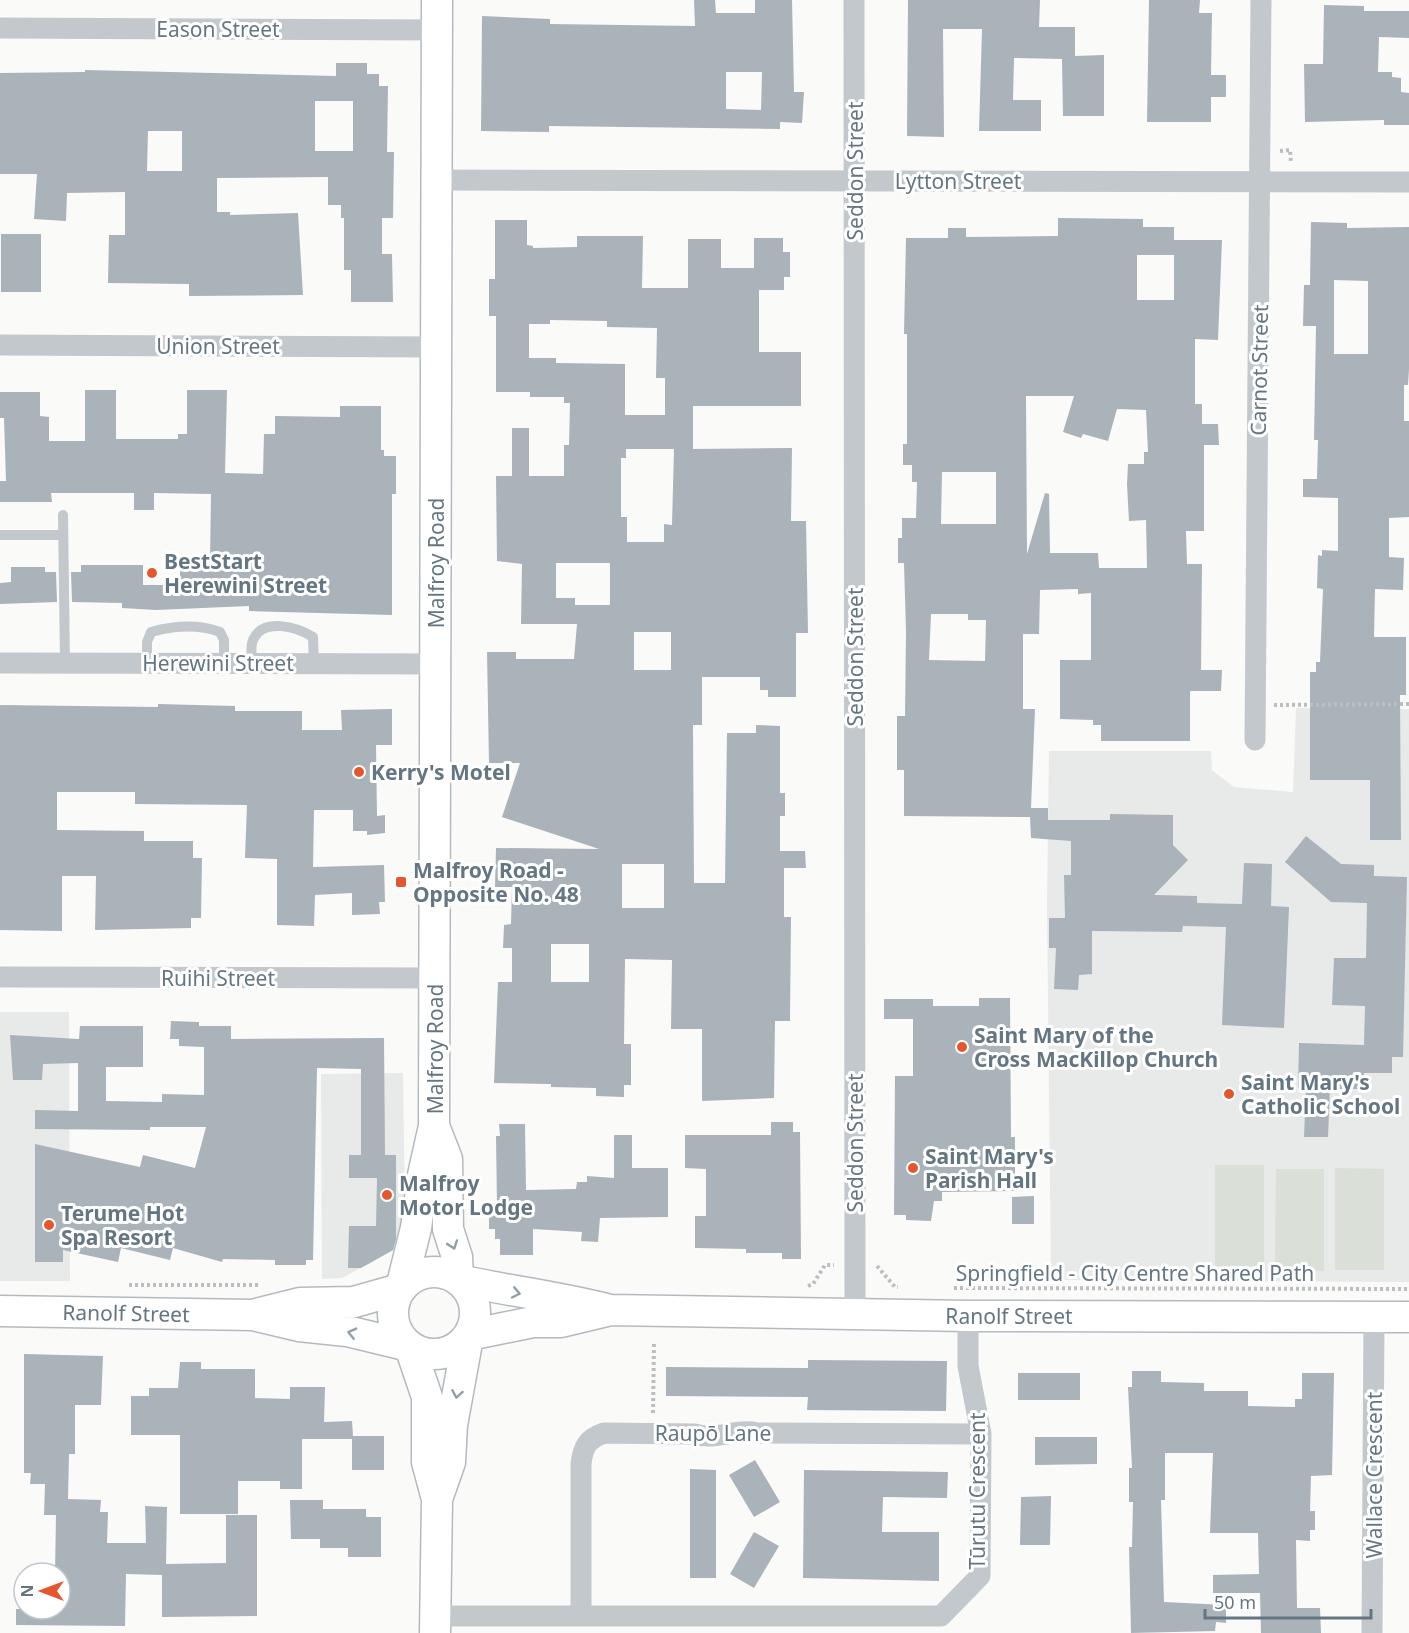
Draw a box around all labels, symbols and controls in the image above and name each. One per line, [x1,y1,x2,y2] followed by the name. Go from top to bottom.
[156,15,280,43] street label: Eason Street
[841,101,869,240] street label: Seddon Street
[895,167,1022,195] street label: Lytton Street
[1244,304,1274,436] street label: Carnot Street
[156,332,280,360] street label: Union Street
[422,498,450,628] street label: Malfroy Road
[164,547,327,599] place label: BestStart Herewini Street
[145,566,159,580] marker: BestStart Herewini Street
[841,587,869,726] street label: Seddon Street
[142,649,294,677] street label: Herewini Street
[371,758,511,786] place label: Kerry's Motel
[352,765,366,779] marker: Kerry's Motel
[413,856,579,908] place label: Malfroy Road - Opposite No. 48
[394,875,408,889] marker: Malfroy Road - Opposite No. 48
[161,964,275,992] street label: Ruihi Street
[421,984,449,1114] street label: Malfroy Road
[974,1021,1218,1073] place label: Saint Mary of the Cross MacKillop Church
[955,1040,969,1054] marker: Saint Mary of the Cross MacKillop Church
[1241,1068,1400,1120] place label: Saint Mary's Catholic School
[841,1073,869,1212] street label: Seddon Street
[1222,1087,1236,1101] marker: Saint Mary's Catholic School
[925,1142,1054,1194] place label: Saint Mary's Parish Hall
[906,1161,920,1175] marker: Saint Mary's Parish Hall
[399,1169,533,1221] place label: Malfroy Motor Lodge
[380,1188,394,1202] marker: Malfroy Motor Lodge
[61,1199,184,1251] place label: Terume Hot Spa Resort
[42,1218,56,1232] marker: Terume Hot Spa Resort
[445,1239,458,1250] one-way arrow
[956,1259,1314,1287] street label: Springfield - City Centre Shared Path
[511,1286,521,1299] one-way arrow
[62,1298,190,1328] street label: Ranolf Street
[945,1302,1073,1330] street label: Ranolf Street
[348,1327,358,1340] one-way arrow
[451,1389,464,1399] one-way arrow
[1360,1391,1388,1558] street label: Wallace Crescent
[963,1412,991,1570] street label: Tūrutu Crescent
[655,1419,771,1447] street label: Raupō Lane
[12,1561,72,1621] north arrow
[1205,1582,1372,1620] scale bar
[16,1584,38,1598] text: N
[1214,1590,1256,1614] text: 50 m

